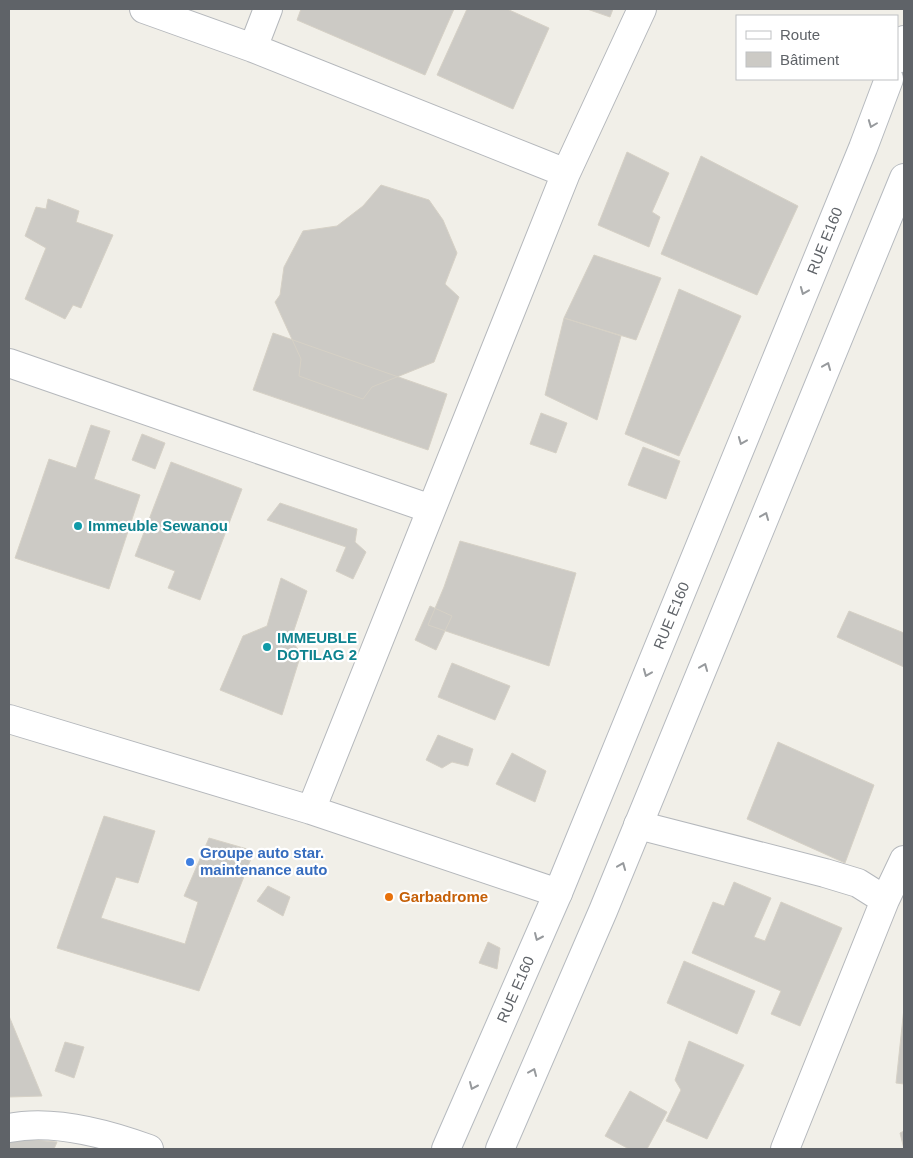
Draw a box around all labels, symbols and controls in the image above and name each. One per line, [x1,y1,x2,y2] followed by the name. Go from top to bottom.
[736,15,898,80] legend
[780,26,820,43] text: Route
[780,51,840,68] text: Bâtiment
[868,119,878,128] one-way arrow
[803,205,846,277] street label: RUE E160
[800,286,810,295] one-way arrow
[821,362,831,371] one-way arrow
[738,436,749,445] one-way arrow
[759,512,770,521] one-way arrow
[88,517,228,534] place label: Immeuble Sewanou
[72,520,84,532] marker: Immeuble Sewanou
[650,580,692,652] street label: RUE E160
[277,629,357,663] place label: IMMEUBLE DOTILAG 2
[261,641,273,653] marker: IMMEUBLE DOTILAG 2
[697,663,708,672] one-way arrow
[643,668,654,677] one-way arrow
[200,844,328,878] place label: Groupe auto star. maintenance auto
[184,856,196,868] marker: Groupe auto star. maintenance auto
[616,862,626,870] one-way arrow
[399,888,488,905] place label: Garbadrome
[383,891,395,903] marker: Garbadrome
[534,932,545,941] one-way arrow
[493,953,537,1025] street label: RUE E160
[527,1068,538,1077] one-way arrow
[469,1081,480,1090] one-way arrow

